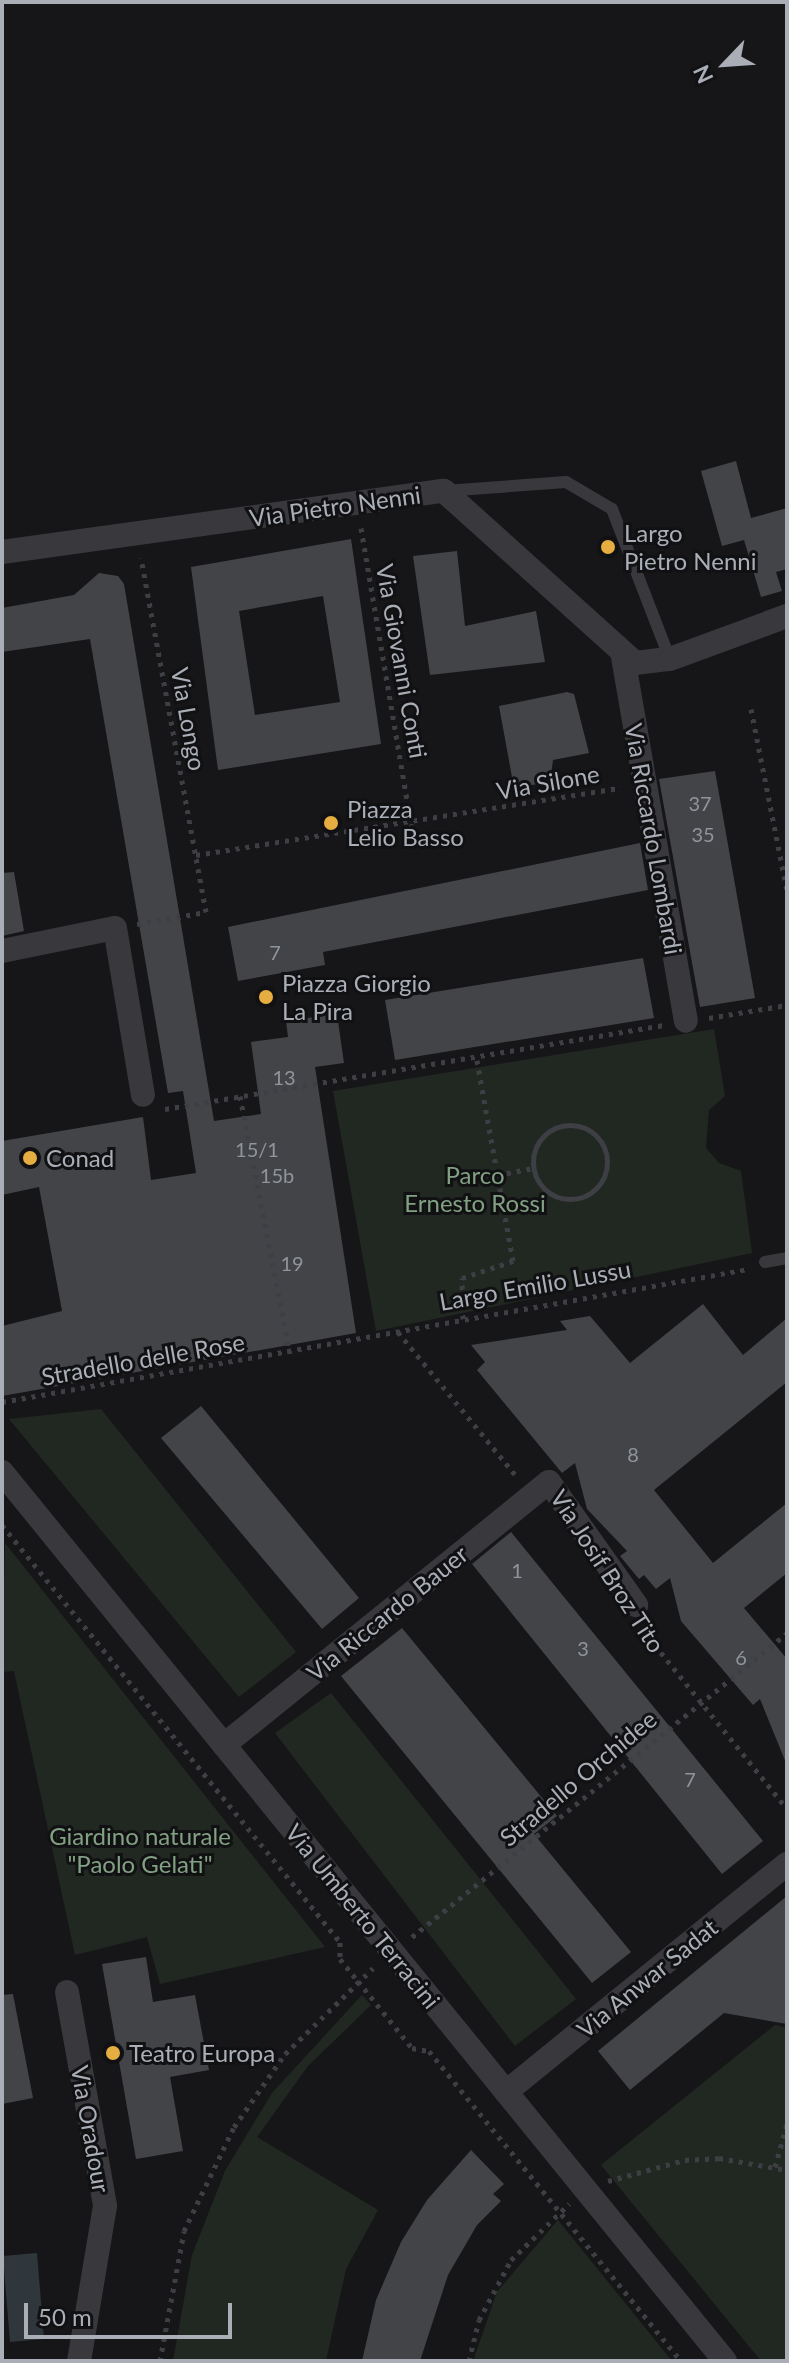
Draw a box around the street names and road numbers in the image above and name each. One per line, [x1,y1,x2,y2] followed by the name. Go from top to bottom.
[248,480,422,532] street label: Via Pietro Nenni
[371,562,433,760] street label: Via Giovanni Conti
[166,665,212,773] street label: Via Longo
[619,721,689,957] street label: Via Riccardo Lombardi
[494,759,602,805] street label: Via Silone
[437,1254,633,1316] street label: Largo Emilio Lussu
[39,1327,247,1391] street label: Stradello delle Rose
[544,1483,672,1659] street label: Via Josif Broz Tito
[301,1539,473,1687] street label: Via Riccardo Bauer
[494,1704,662,1852] street label: Stradello Orchidee
[280,1818,446,2014] street label: Via Umberto Terracini
[570,1912,724,2044] street label: Via Anwar Sadat
[66,2063,116,2195] street label: Via Oradour

